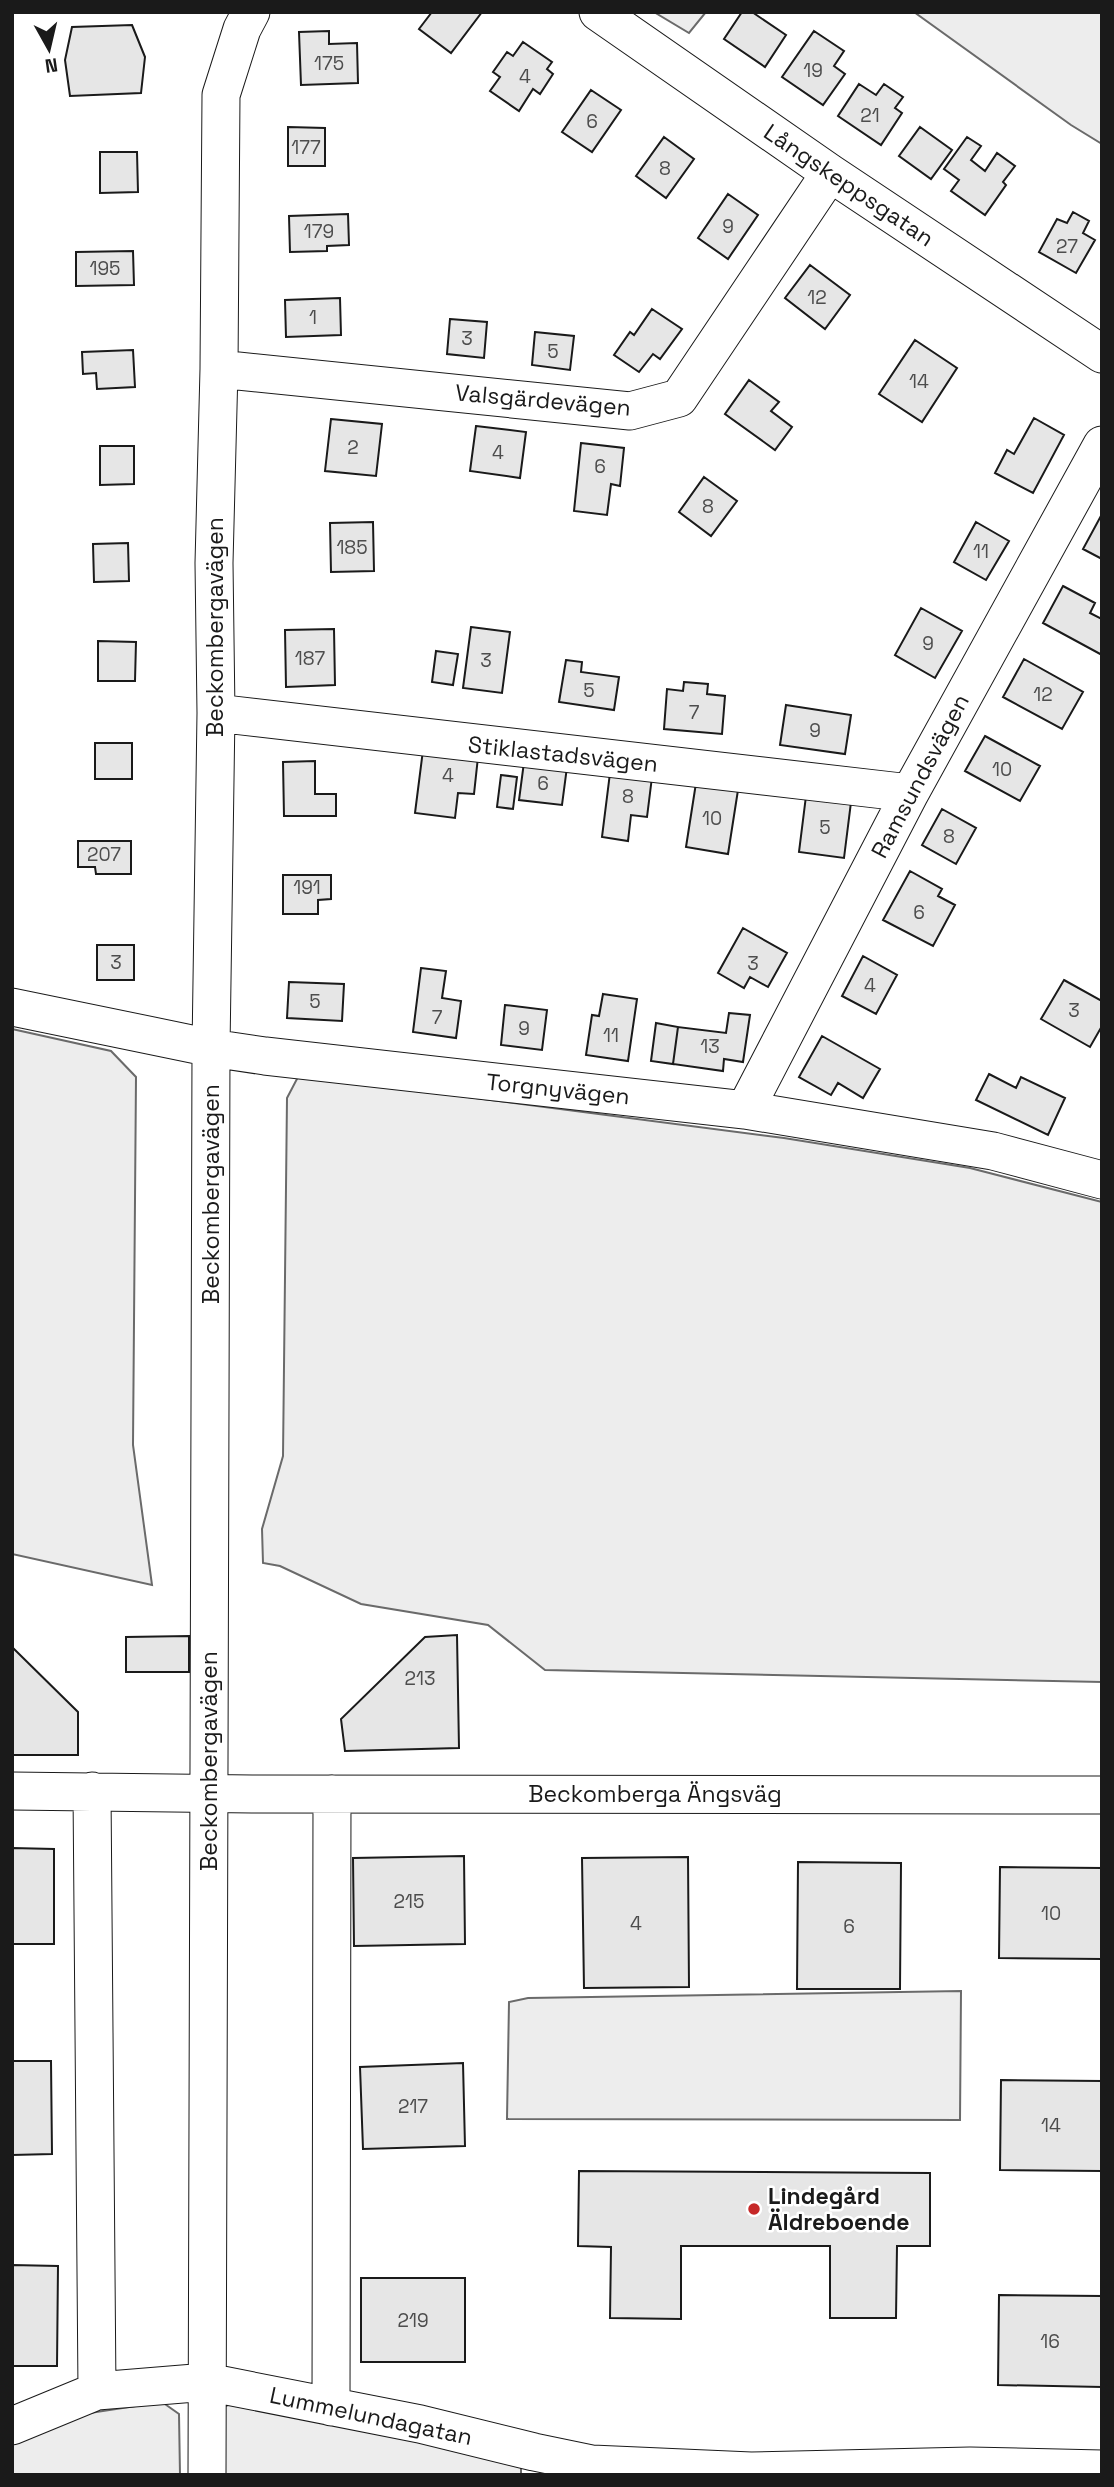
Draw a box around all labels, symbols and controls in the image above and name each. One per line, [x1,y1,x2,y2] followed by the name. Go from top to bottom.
[14,14,84,84] north arrow
[314,51,344,76] house number: 175
[43,52,59,79] text: N
[803,58,823,83] house number: 19
[519,64,531,89] house number: 4
[860,103,880,128] house number: 21
[586,109,598,134] house number: 6
[758,117,940,253] street label: Långskeppsgatan
[291,135,321,160] house number: 177
[659,156,671,181] house number: 8
[722,214,734,239] house number: 9
[304,219,334,244] house number: 179
[1056,234,1078,259] house number: 27
[90,256,120,281] house number: 195
[807,285,827,310] house number: 12
[309,305,317,330] house number: 1
[461,326,473,351] house number: 3
[547,339,559,364] house number: 5
[909,369,929,394] house number: 14
[454,377,632,423] street label: Valsgärdevägen
[347,435,359,460] house number: 2
[492,440,504,465] house number: 4
[594,454,606,479] house number: 6
[702,494,714,519] house number: 8
[200,517,230,737] street label: Beckombergavägen
[336,535,368,560] house number: 185
[973,539,989,564] house number: 11
[922,631,934,656] house number: 9
[295,646,325,671] house number: 187
[480,648,492,673] house number: 3
[583,678,595,703] house number: 5
[1033,682,1053,707] house number: 12
[864,689,976,863] street label: Ramsundsvägen
[689,700,700,725] house number: 7
[809,718,821,743] house number: 9
[467,729,659,779] street label: Stiklastadsvägen
[992,757,1012,782] house number: 10
[442,763,454,788] house number: 4
[537,771,549,796] house number: 6
[622,784,634,809] house number: 8
[702,806,722,831] house number: 10
[819,815,831,840] house number: 5
[943,824,955,849] house number: 8
[87,842,121,867] house number: 207
[293,875,321,900] house number: 191
[913,900,925,925] house number: 6
[110,950,122,975] house number: 3
[747,951,759,976] house number: 3
[864,973,876,998] house number: 4
[309,989,321,1014] house number: 5
[1068,998,1080,1023] house number: 3
[432,1005,443,1030] house number: 7
[518,1016,530,1041] house number: 9
[603,1023,619,1048] house number: 11
[700,1034,720,1059] house number: 13
[485,1067,631,1111] street label: Torgnyvägen
[196,1084,226,1304] street label: Beckombergavägen
[194,1651,224,1871] street label: Beckombergavägen
[405,1666,435,1691] house number: 213
[528,1779,782,1809] street label: Beckomberga Ängsväg
[394,1889,424,1914] house number: 215
[1041,1901,1061,1926] house number: 10
[630,1911,642,1936] house number: 4
[843,1914,855,1939] house number: 6
[398,2094,428,2119] house number: 217
[1041,2113,1061,2138] house number: 14
[768,2181,909,2237] place label: Lindegård Äldreboende
[746,2201,762,2217] marker: Lindegård Äldreboende
[397,2308,429,2333] house number: 219
[1040,2329,1060,2354] house number: 16
[267,2380,475,2452] street label: Lummelundagatan

